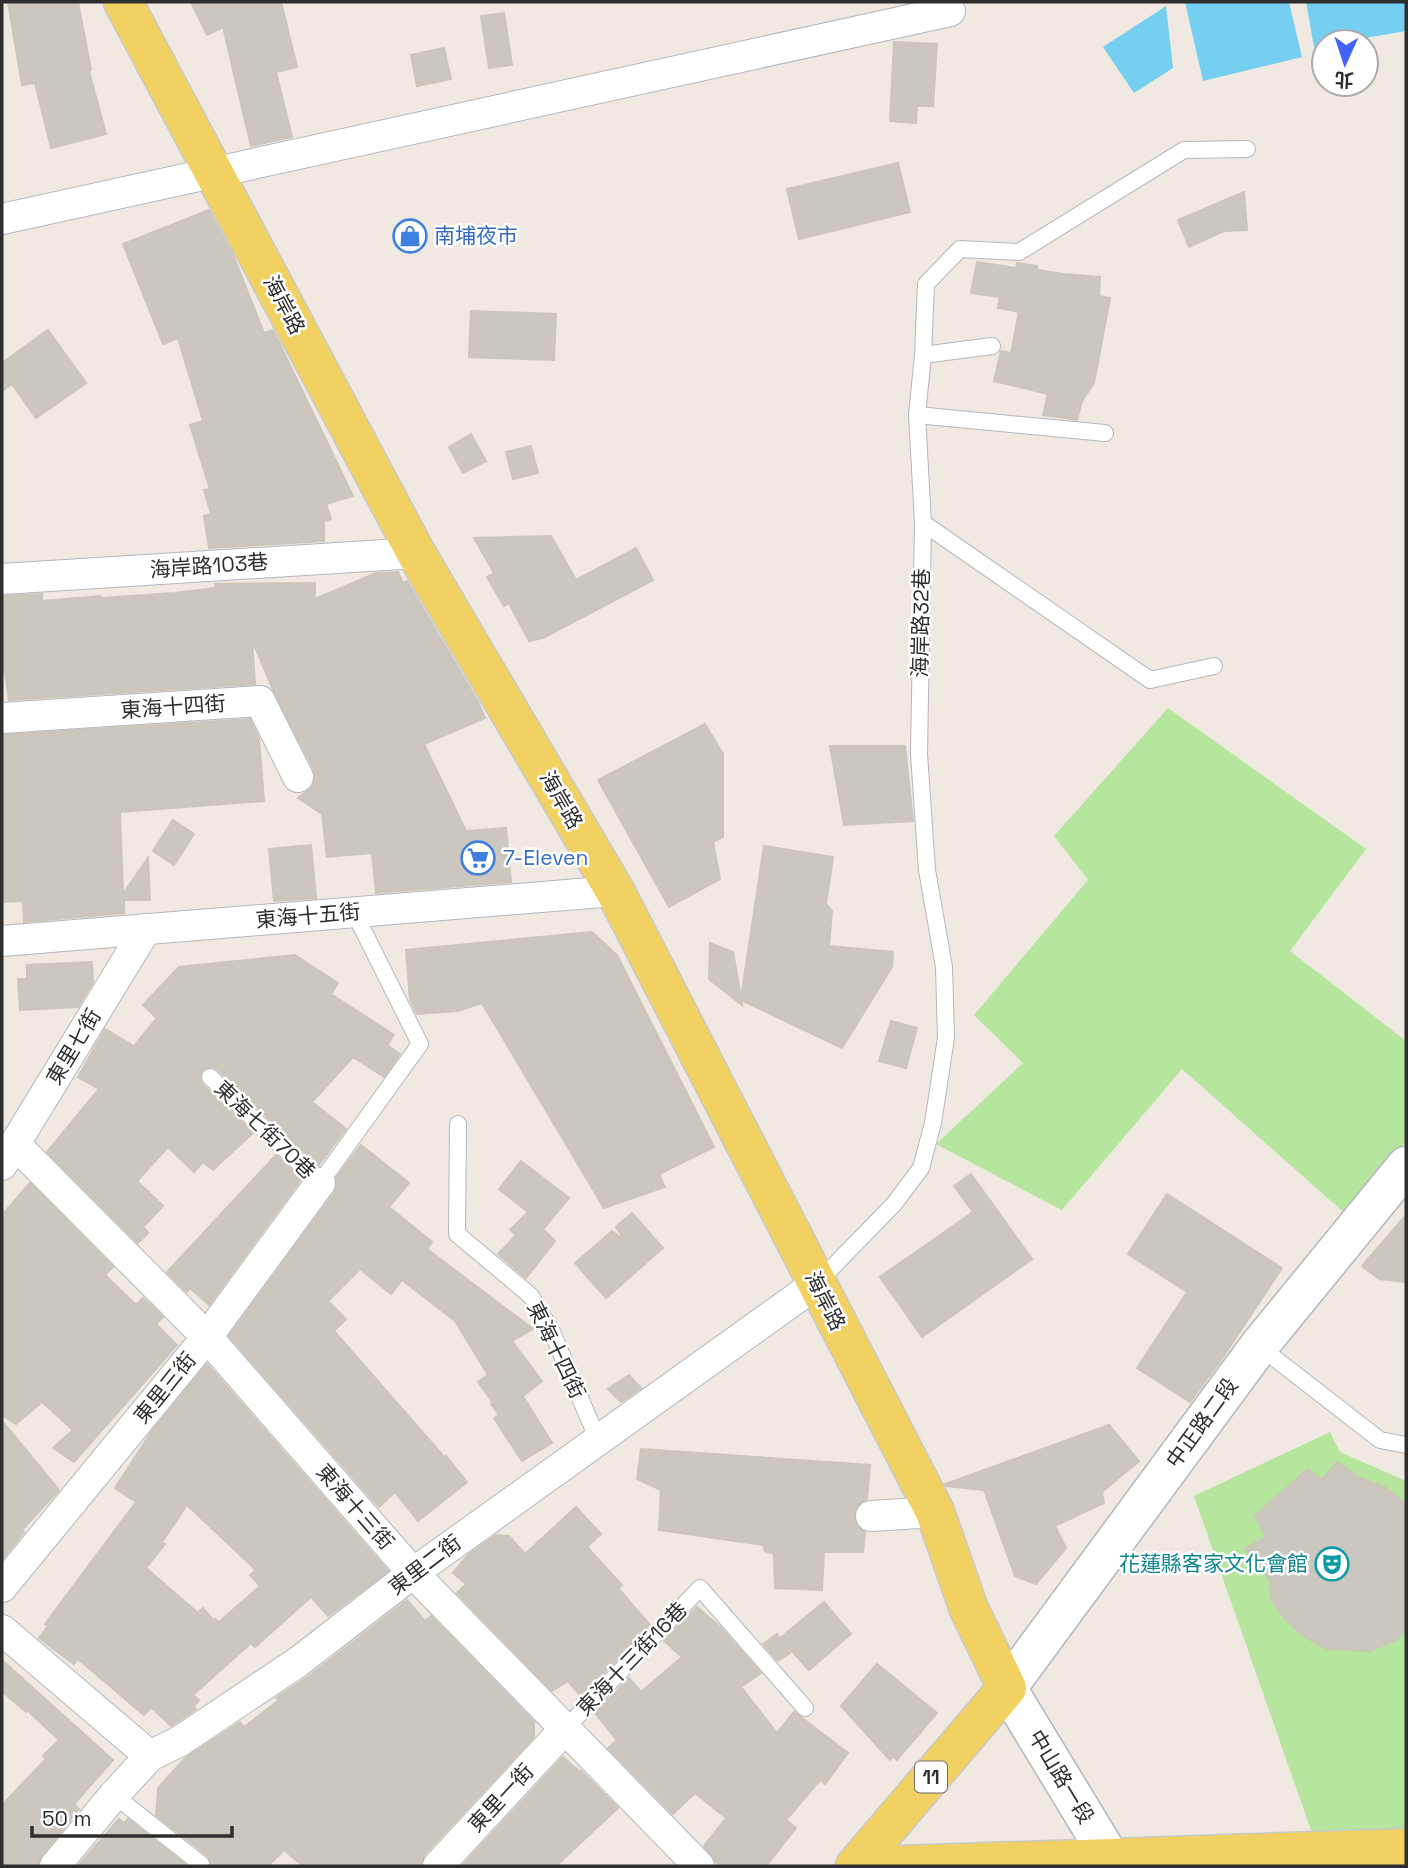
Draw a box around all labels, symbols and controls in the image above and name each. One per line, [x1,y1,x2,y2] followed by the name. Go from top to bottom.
[1310,28,1380,98] north arrow
[1334,66,1354,92] text: 北
[391,217,429,255] shop icon: 南埔夜市
[434,222,518,249] place label: 南埔夜市
[258,271,311,339] street label: 海岸路
[149,548,269,583] street label: 海岸路103巷
[906,568,935,678] street label: 海岸路32巷
[120,689,226,724] street label: 東海十四街
[534,766,589,834] street label: 海岸路
[459,839,497,877] supermarket icon: 7-Eleven
[503,844,588,871] place label: 7-Eleven
[254,897,361,934] street label: 東海十五街
[40,1004,107,1090] street label: 東里七街
[209,1075,322,1185] street label: 東海七街70巷
[799,1267,852,1335] street label: 海岸路
[521,1297,592,1403] street label: 東海十四街
[128,1347,202,1429] street label: 東里三街
[1160,1372,1243,1473] street label: 中正路二段
[311,1458,400,1555] street label: 東海十三街
[383,1529,466,1601] street label: 東里二街
[1313,1545,1351,1583] theatre icon: 花蓮縣客家文化會館
[1119,1550,1308,1577] place label: 花蓮縣客家文化會館
[571,1596,693,1721] street label: 東海十三街16巷
[1023,1725,1100,1829] street label: 中山路一段
[462,1758,539,1838] street label: 東里一街
[915,1762,947,1792] road number: 11
[32,1794,231,1838] scale bar
[42,1805,92,1832] text: 50 m

